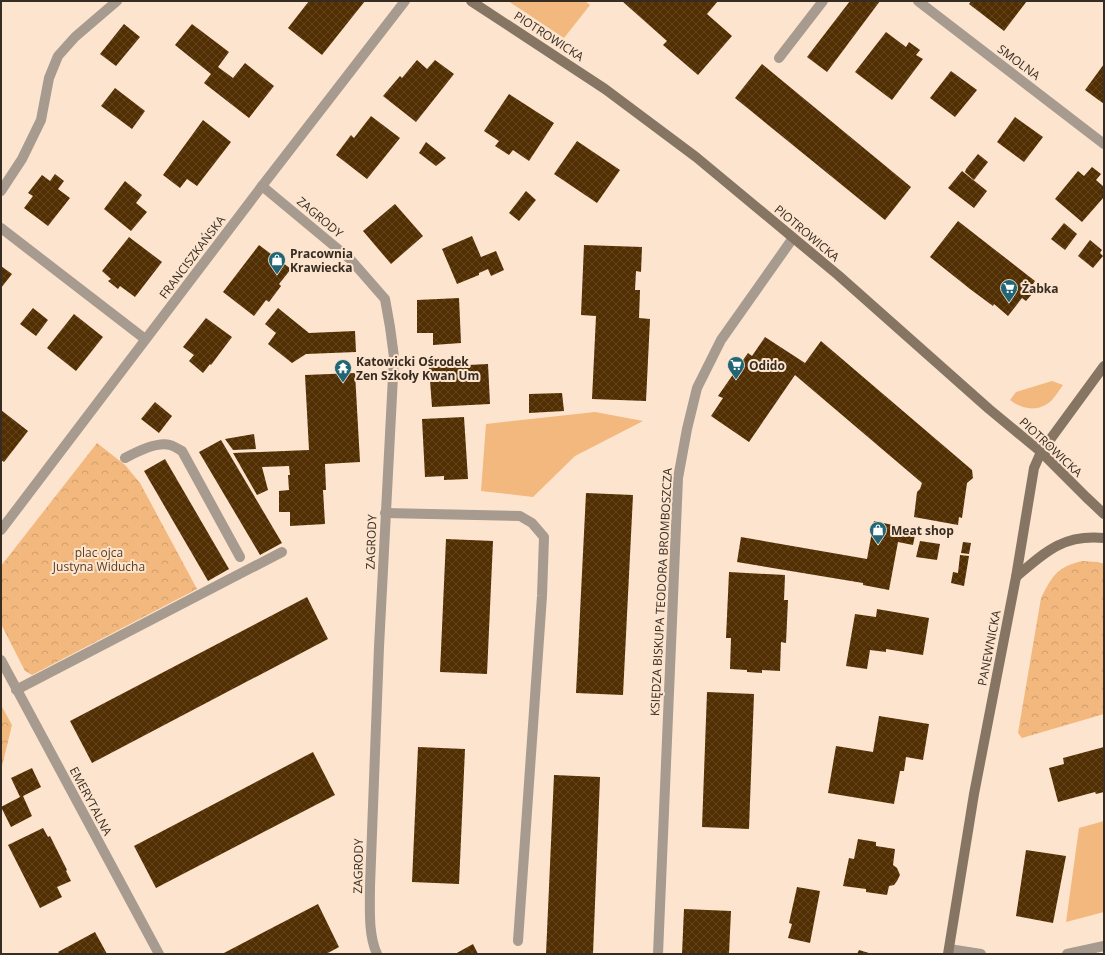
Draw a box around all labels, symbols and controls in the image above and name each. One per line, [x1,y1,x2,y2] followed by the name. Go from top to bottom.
[511,7,588,65] street label: PIOTROWICKA
[994,40,1044,84] street label: SMOLNA
[293,193,347,241] street label: ZAGRODY
[771,201,843,266] street label: PIOTROWICKA
[155,212,229,302] street label: FRANCISZKAŃSKA
[290,245,353,276] place label: Pracownia Krawiecka
[267,250,287,275] shop icon: Pracownia Krawiecka
[999,278,1019,303] supermarket icon: Żabka
[1022,280,1058,297] place label: Żabka
[356,353,479,384] place label: Katowicki Ośrodek Zen Szkoły Kwan Um
[726,355,746,380] supermarket icon: Odido
[749,357,785,374] place label: Odido
[333,358,353,383] temple icon: Katowicki Ośrodek Zen Szkoły Kwan Um
[1016,413,1086,481] street label: PIOTROWICKA
[646,467,676,717] street label: KSIĘDZA BISKUPA TEODORA BROMBOSZCZA
[362,514,380,570] street label: ZAGRODY
[868,520,888,545] shop icon: Meat shop
[891,522,954,539] place label: Meat shop
[52,544,145,575] park label: plac ojca Justyna Widucha
[973,608,1005,687] street label: PANEWNICKA
[66,764,116,839] street label: EMERYTALNA
[349,838,367,894] street label: ZAGRODY

